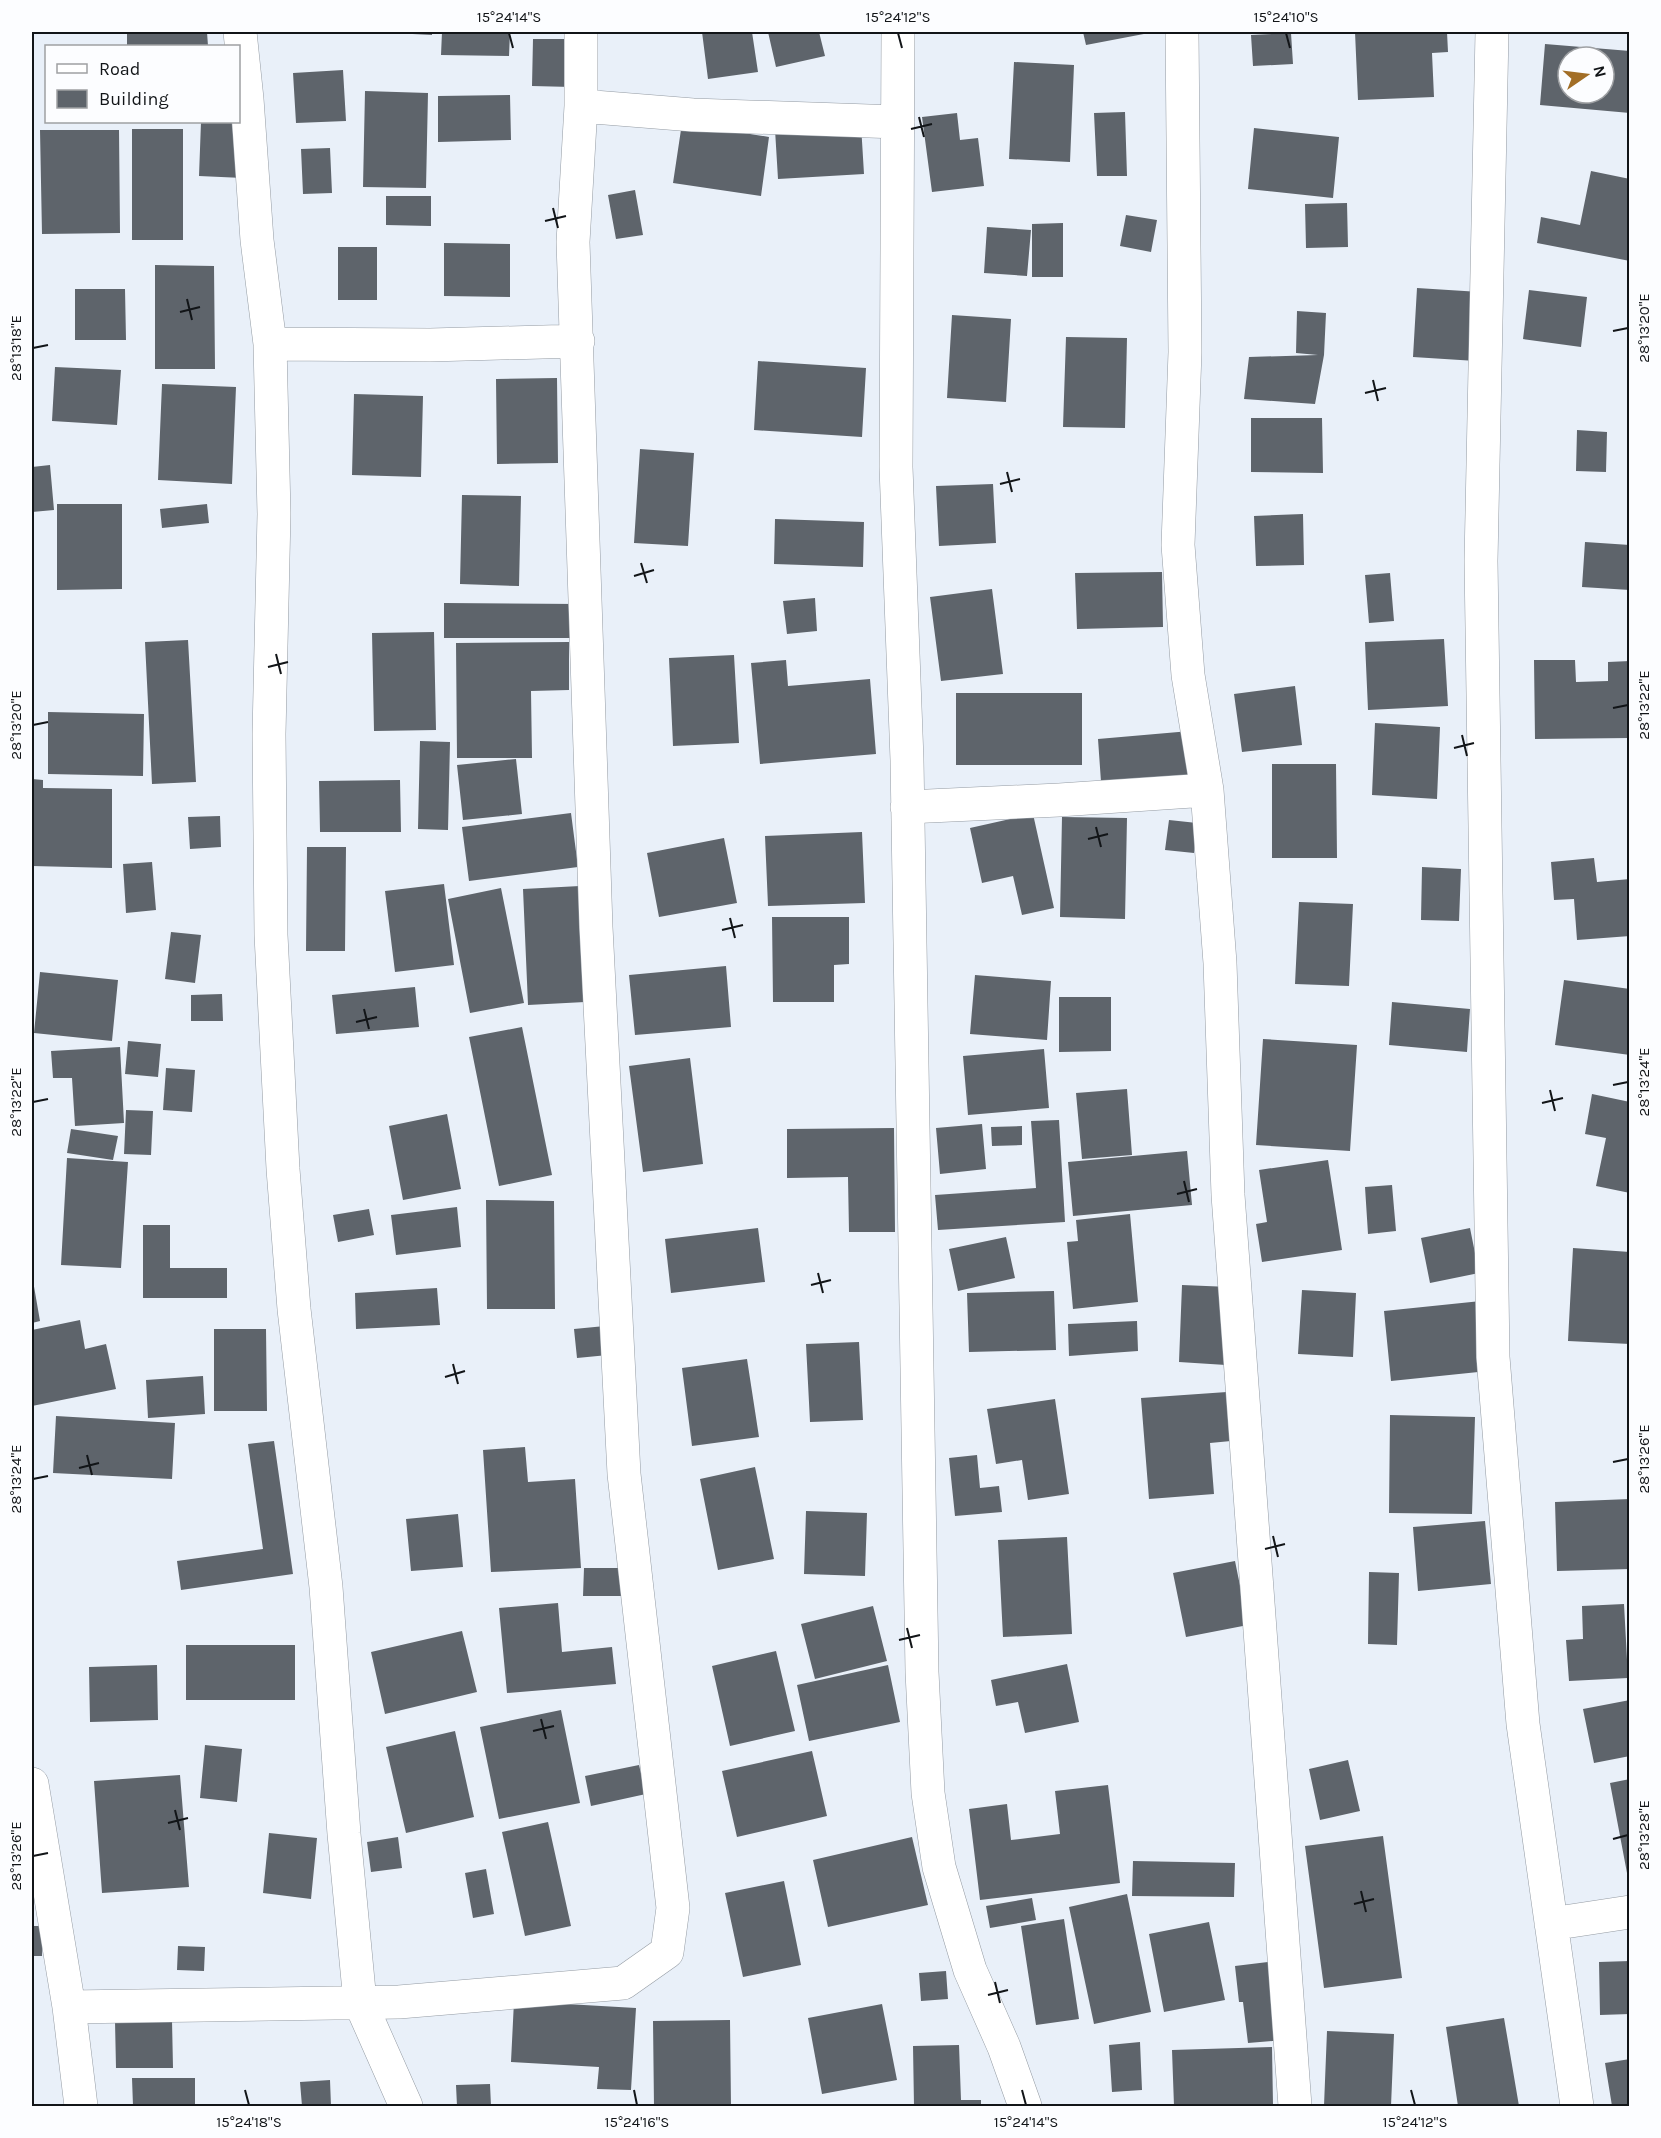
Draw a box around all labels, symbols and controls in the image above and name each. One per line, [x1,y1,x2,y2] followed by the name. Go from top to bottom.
[477,8,541,26] text: 15°24'14"S
[866,8,930,26] text: 15°24'12"S
[1253,8,1319,26] text: 15°24'10"S
[45,45,240,123] legend
[1556,45,1616,105] north arrow
[99,58,140,80] text: Road
[1589,64,1611,79] text: N
[99,88,169,110] text: Building
[1635,293,1653,363] text: 28°13'20"E
[7,315,25,381] text: 28°13'18"E
[1635,670,1653,740] text: 28°13'22"E
[7,690,25,760] text: 28°13'20"E
[1635,1048,1653,1116] text: 28°13'24"E
[7,1067,25,1137] text: 28°13'22"E
[1635,1424,1653,1494] text: 28°13'26"E
[7,1445,25,1513] text: 28°13'24"E
[1635,1800,1653,1870] text: 28°13'28"E
[7,1821,25,1891] text: 28°13'26"E
[216,2113,282,2131] text: 15°24'18"S
[605,2113,669,2131] text: 15°24'16"S
[994,2113,1058,2131] text: 15°24'14"S
[1383,2113,1447,2131] text: 15°24'12"S

